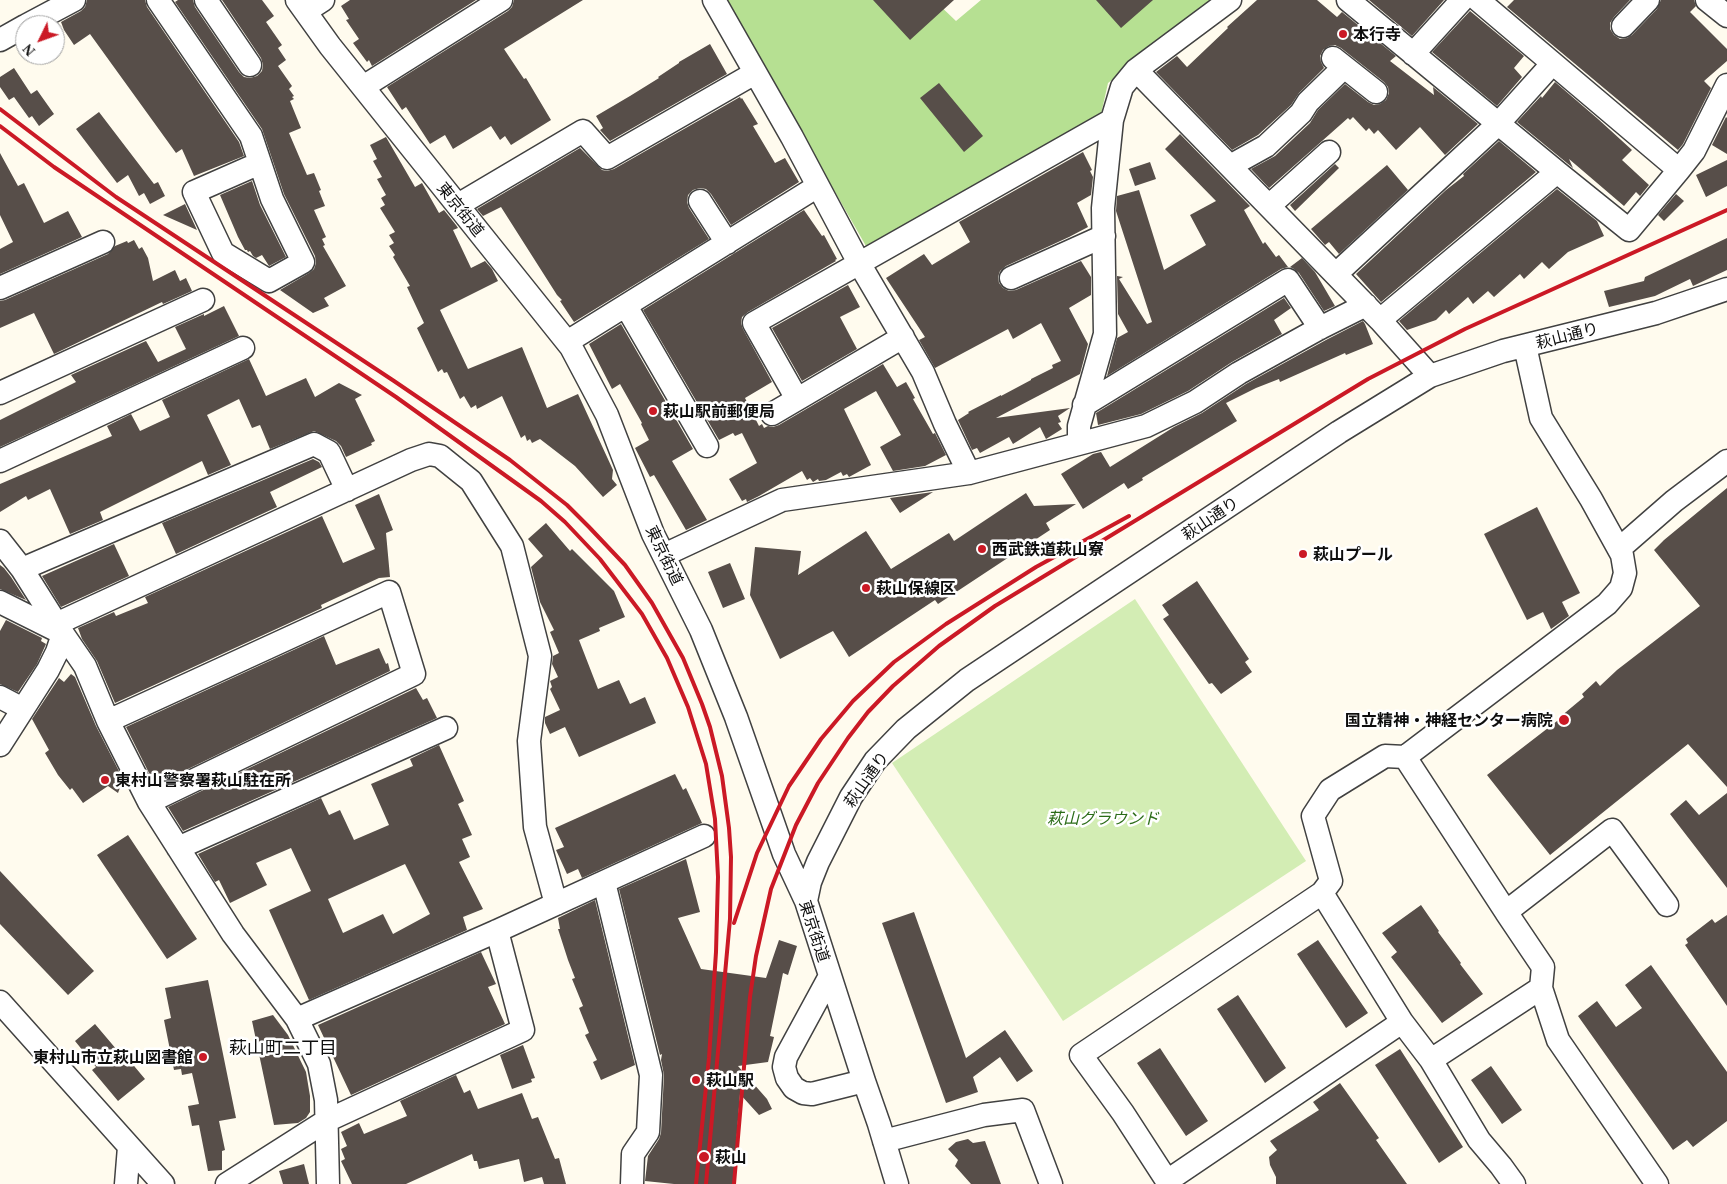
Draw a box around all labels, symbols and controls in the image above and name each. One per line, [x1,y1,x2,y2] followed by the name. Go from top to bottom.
[15,15,65,65] north arrow
[1353,24,1401,44] place label: 本行寺
[1337,28,1349,40] marker: 本行寺
[20,41,38,58] text: N
[433,178,489,240] street label: 東京街道
[1534,318,1600,352] street label: 萩山通り
[663,401,775,421] place label: 萩山駅前郵便局
[647,405,659,417] marker: 萩山駅前郵便局
[1178,492,1242,544] street label: 萩山通り
[642,522,688,588] street label: 東京街道
[992,539,1104,559] place label: 西武鉄道萩山寮
[976,543,988,555] marker: 西武鉄道萩山寮
[1313,544,1393,564] place label: 萩山プール
[1297,548,1309,560] marker: 萩山プール
[876,578,956,598] place label: 萩山保線区
[860,582,872,594] marker: 萩山保線区
[1345,710,1553,730] place label: 国立精神・神経センター病院
[1557,713,1571,727] marker: 国立精神・神経センター病院
[840,747,892,811] street label: 萩山通り
[115,770,291,790] place label: 東村山警察署萩山駐在所
[99,774,111,786] marker: 東村山警察署萩山駐在所
[1047,808,1159,828] park label: 萩山グラウンド
[796,898,834,964] street label: 東京街道
[229,1036,337,1058] district label: 萩山町二丁目
[33,1047,193,1067] place label: 東村山市立萩山図書館
[197,1051,209,1063] marker: 東村山市立萩山図書館
[706,1070,754,1090] place label: 萩山駅
[690,1074,702,1086] marker: 萩山駅
[715,1147,747,1167] place label: 萩山
[697,1150,711,1164] marker: 萩山

